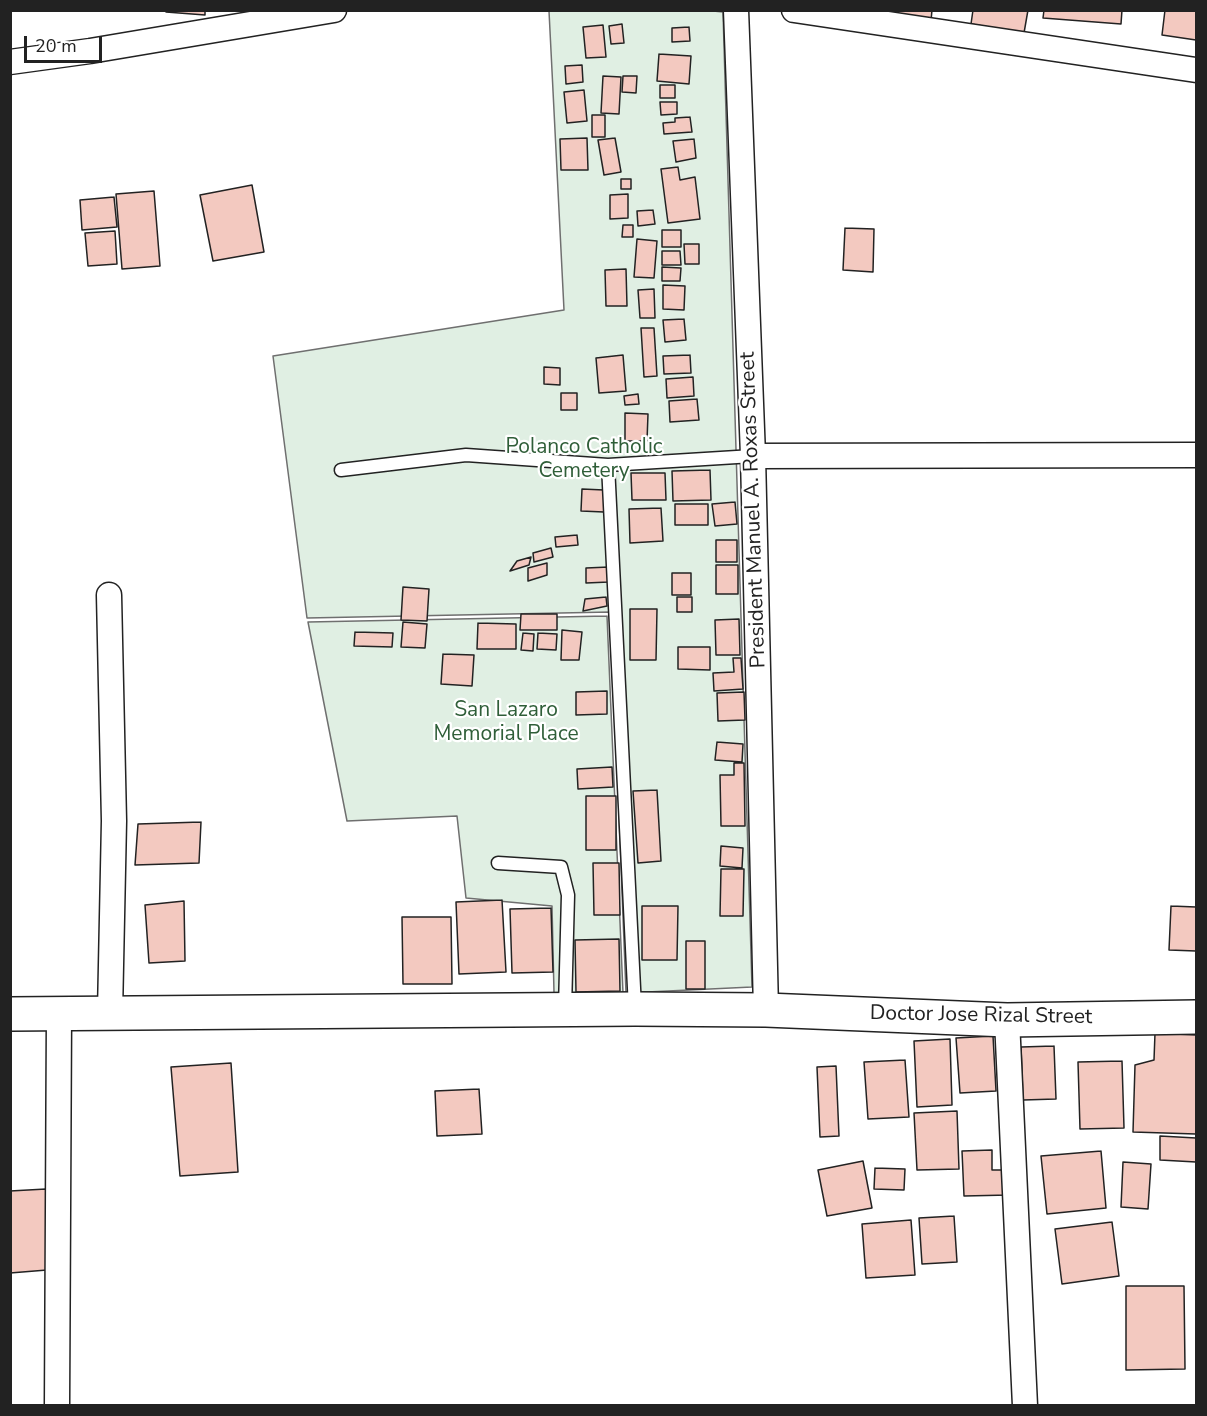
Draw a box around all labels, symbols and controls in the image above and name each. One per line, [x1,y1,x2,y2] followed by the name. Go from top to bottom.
[27,24,105,62] scale bar
[35,34,77,58] text: 20 m
[736,352,772,668] street label: President Manuel A. Roxas Street
[505,435,663,485] park label: Polanco Catholic Cemetery
[433,698,579,748] park label: San Lazaro Memorial Place
[870,1001,1092,1031] street label: Doctor Jose Rizal Street

